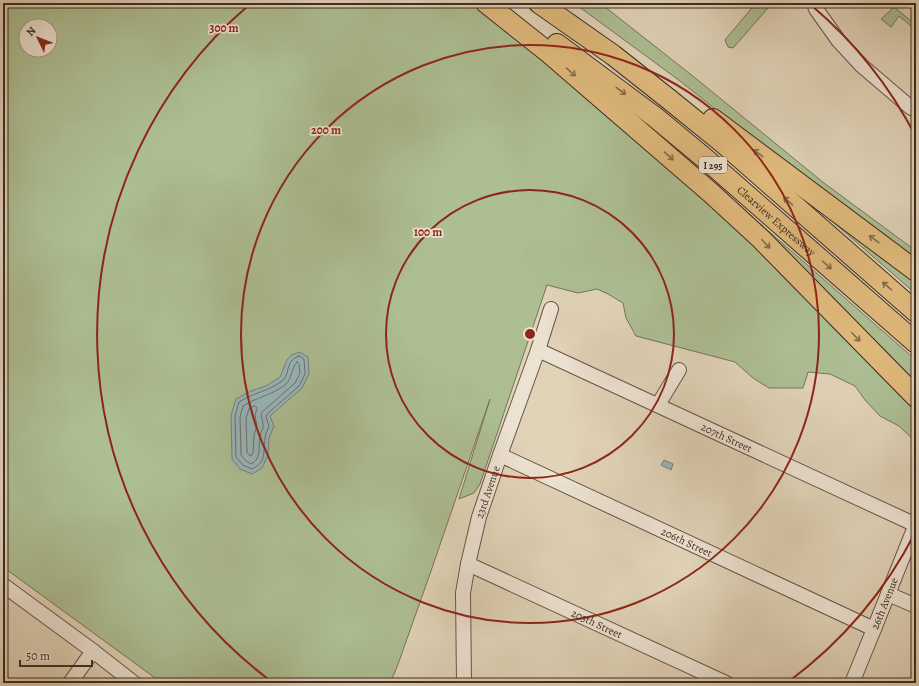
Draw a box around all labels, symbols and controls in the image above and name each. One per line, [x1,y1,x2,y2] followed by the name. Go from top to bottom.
[18,18,58,58] north arrow
[209,20,239,36] text: 300 m
[23,23,39,40] text: N
[566,67,576,76] one-way arrow
[615,87,626,95] one-way arrow
[311,122,341,138] text: 200 m
[753,149,764,157] one-way arrow
[664,152,675,161] one-way arrow
[699,157,727,173] road number: I 295
[734,183,819,260] street label: Clearview Expressway
[783,197,794,206] one-way arrow
[414,224,442,240] text: 100 m
[868,235,879,244] one-way arrow
[761,239,771,249] one-way arrow
[822,261,832,270] one-way arrow
[881,282,892,291] one-way arrow
[523,327,537,341] centre of rings
[852,332,861,342] one-way arrow
[699,420,755,456] street label: 207th Street
[472,464,504,521] street label: 23rd Avenue
[658,524,715,561] street label: 206th Street
[868,575,902,632] street label: 26th Avenue
[569,606,625,642] street label: 205th Street
[20,642,92,668] scale bar
[26,648,50,664] text: 50 m

